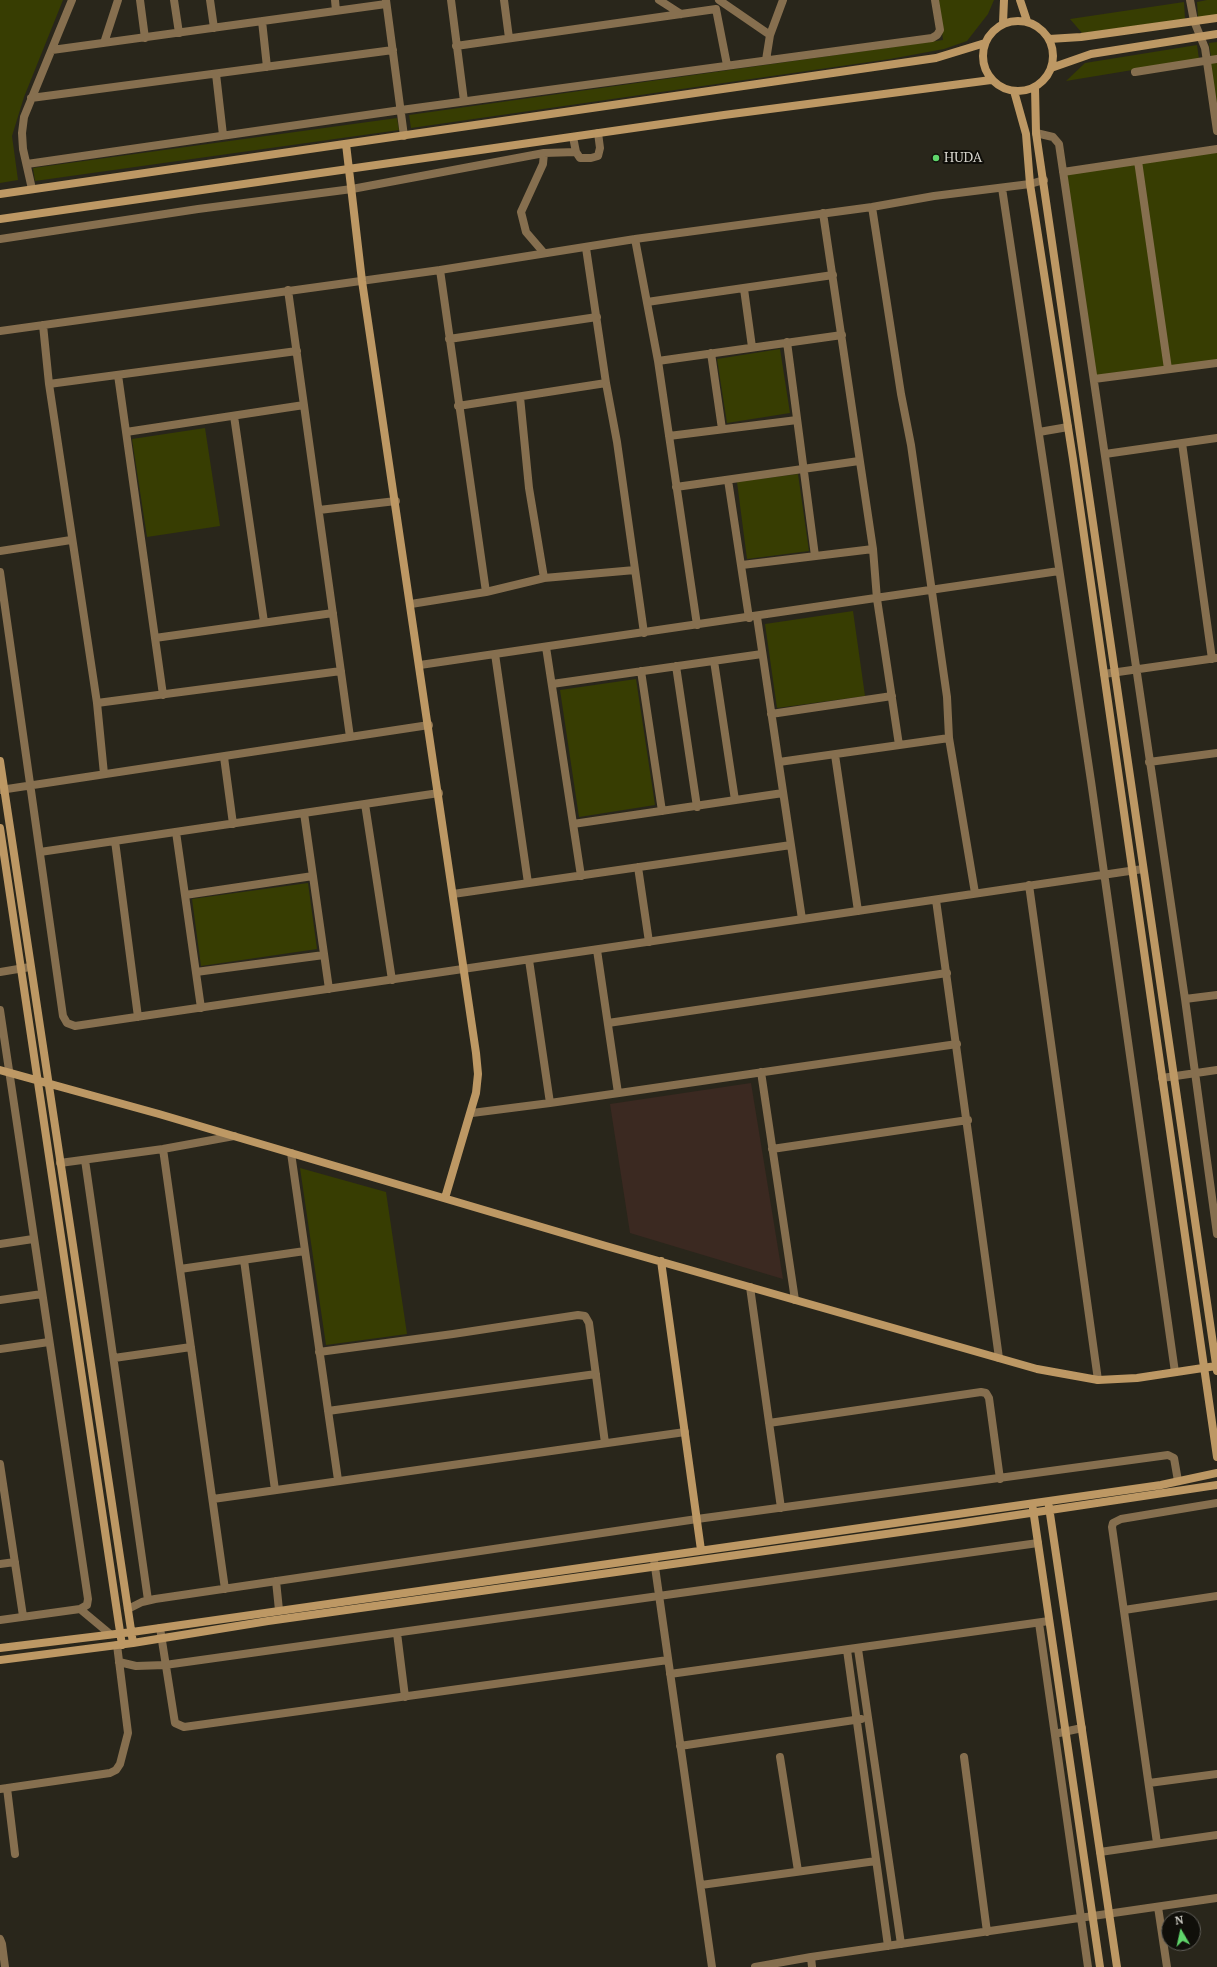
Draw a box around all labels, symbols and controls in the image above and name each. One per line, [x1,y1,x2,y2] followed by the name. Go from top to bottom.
[944,150,982,166] place label: HUDA
[931,153,941,163] marker: HUDA
[1161,1911,1201,1951] north arrow
[1174,1913,1184,1928] text: N

